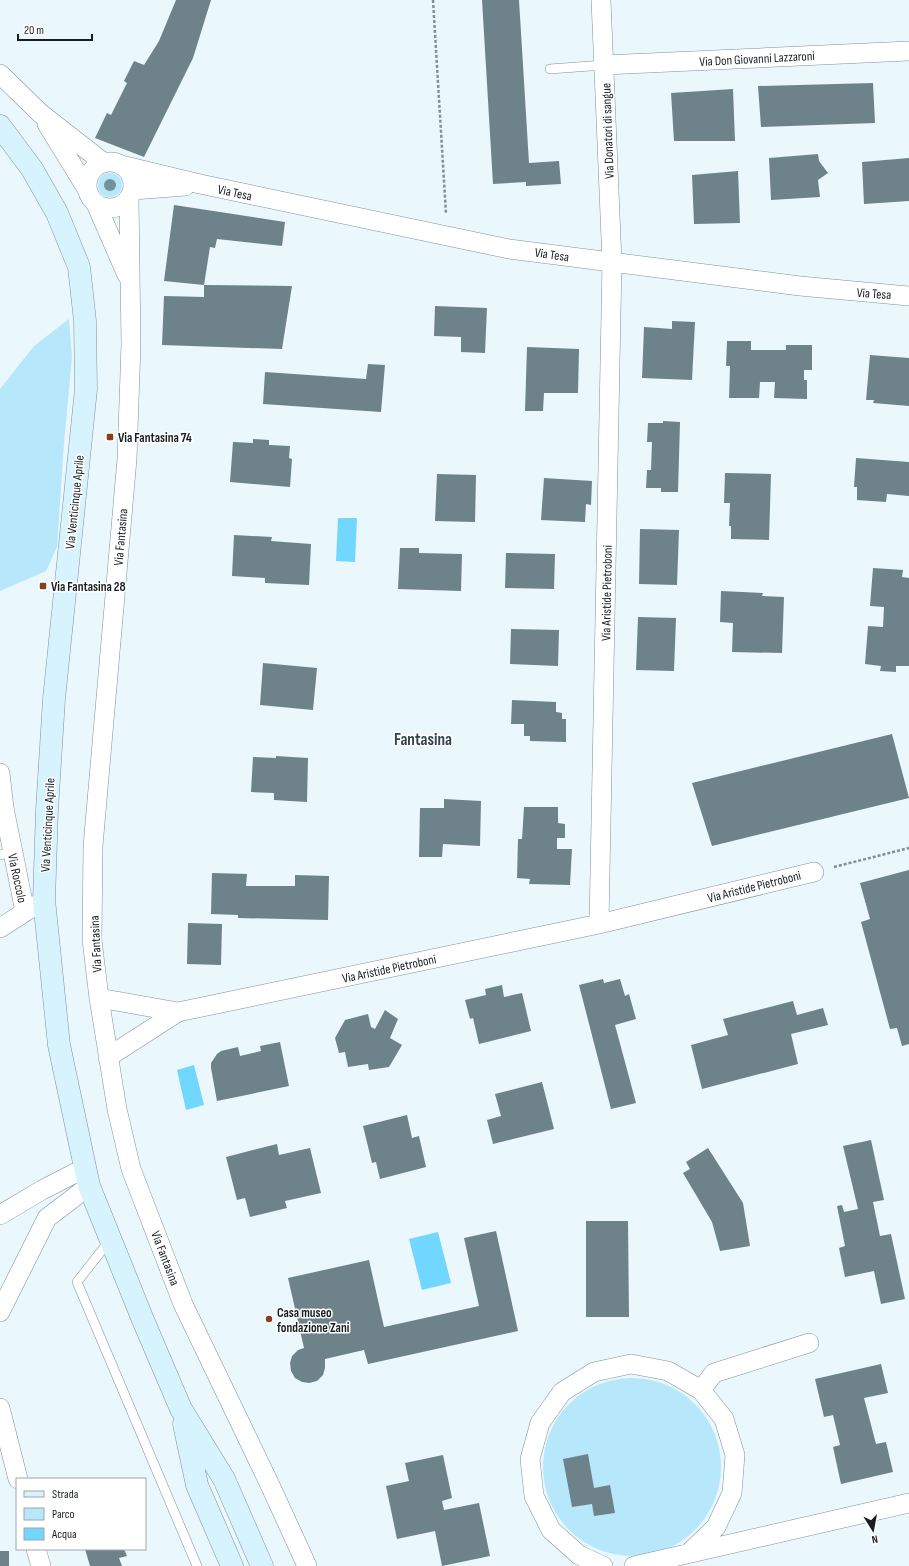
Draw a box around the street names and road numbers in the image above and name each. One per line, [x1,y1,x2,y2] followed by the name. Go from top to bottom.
[699,48,815,70] street label: Via Don Giovanni Lazzaroni
[598,83,618,179] street label: Via Donatori di sangue
[216,182,253,204] street label: Via Tesa
[534,245,570,265] street label: Via Tesa
[856,285,892,303] street label: Via Tesa
[62,454,88,550] street label: Via Venticinque Aprile
[111,508,131,566] street label: Via Fantasina
[598,545,616,641] street label: Via Aristide Pietroboni
[38,778,58,873] street label: Via Venticinque Aprile
[4,852,30,904] street label: Via Roccolo
[706,868,803,906] street label: Via Aristide Pietroboni
[87,915,105,973] street label: Via Fantasina
[341,951,438,987] street label: Via Aristide Pietroboni
[147,1229,183,1288] street label: Via Fantasina

